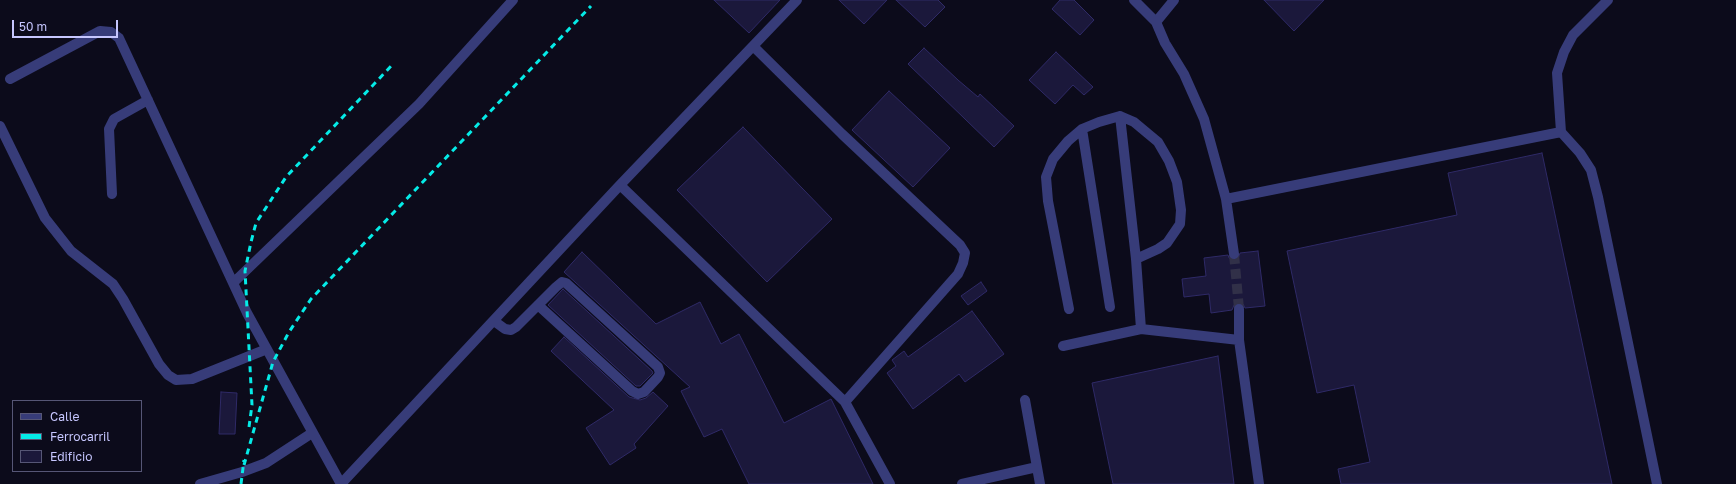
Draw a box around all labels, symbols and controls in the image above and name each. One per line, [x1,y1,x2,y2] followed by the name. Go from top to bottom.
[14,12,120,38] scale bar
[19,19,47,34] text: 50 m
[12,400,142,472] legend
[50,409,79,424] text: Calle
[50,429,110,444] text: Ferrocarril
[50,449,92,464] text: Edificio

